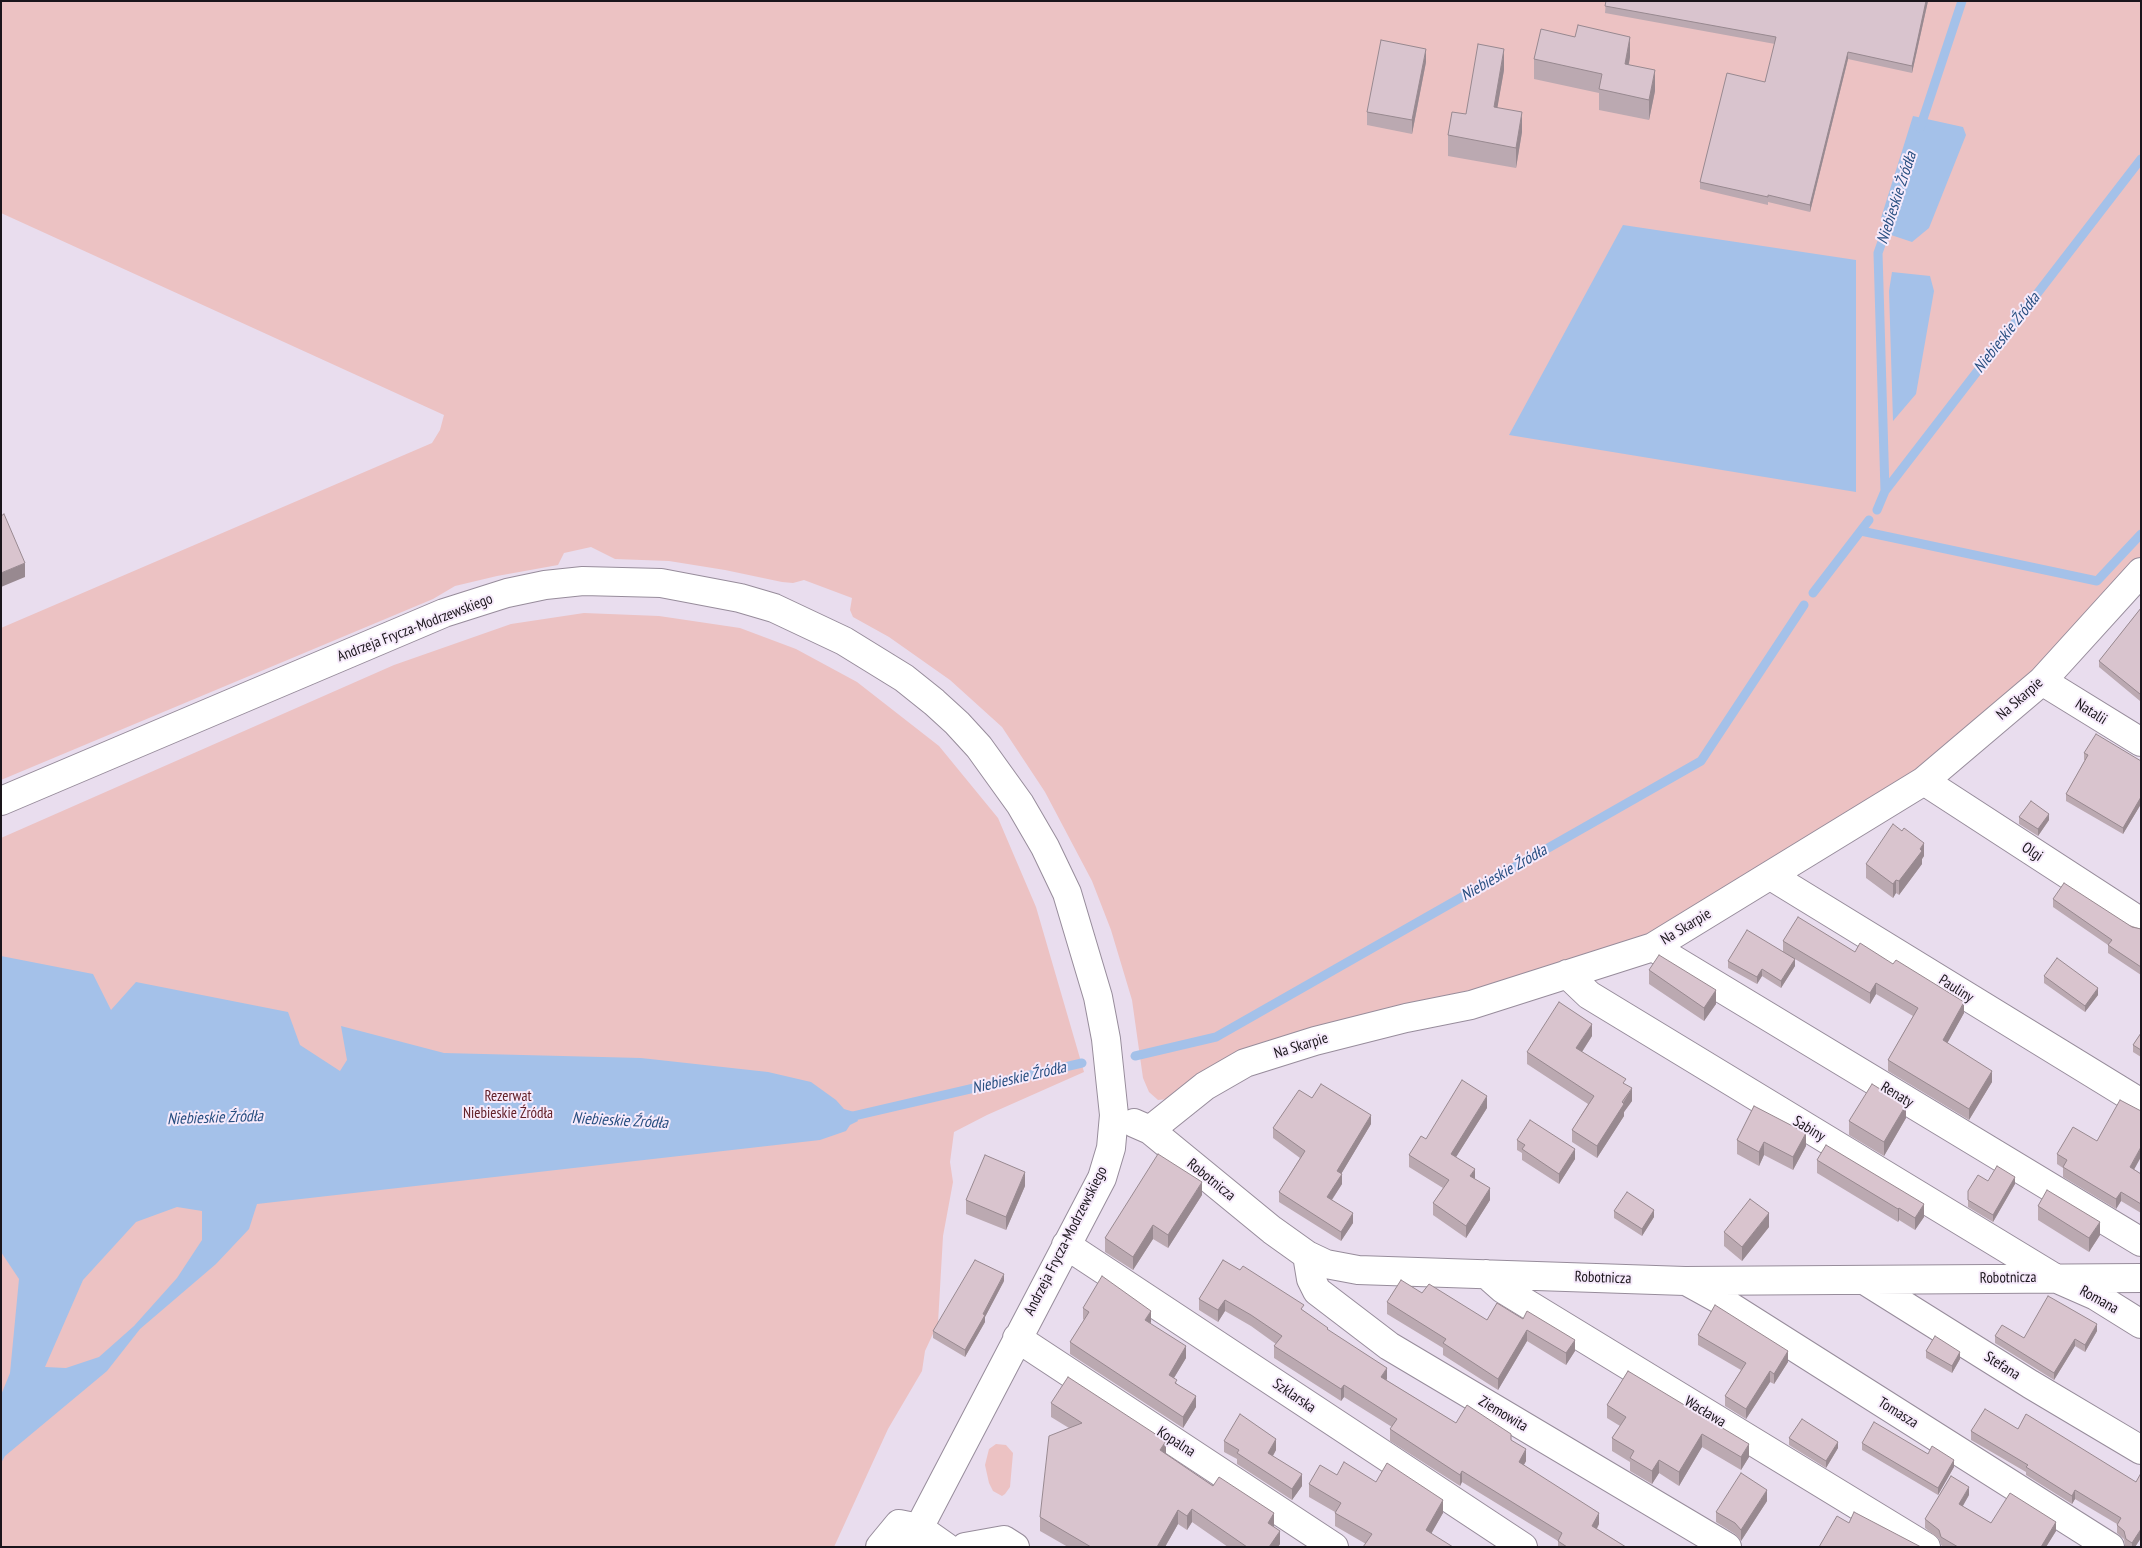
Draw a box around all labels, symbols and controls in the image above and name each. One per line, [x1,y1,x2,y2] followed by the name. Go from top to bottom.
[1873,149,1921,247] water label: Niebieskie Żródła
[1970,289,2044,377] water label: Niebieskie Źródła
[335,590,495,666] street label: Andrzeja Frycza-Modrzewskiego
[1993,674,2047,724] street label: Na Skarpie
[2072,695,2110,729] street label: Natalii
[2018,839,2046,865] street label: Olgi
[1458,841,1550,905] water label: Niebieskie Źródła
[1658,905,1714,949] street label: Na Skarpie
[1935,971,1977,1007] street label: Pauliny
[1272,1029,1330,1063] street label: Na Skarpie
[970,1058,1068,1098] water label: Niebieskie Źródła
[1877,1078,1917,1112] street label: Renaty
[463,1088,553,1123] park label: Rezerwat Niebieskie Źródła
[167,1107,263,1129] water label: Niebieskie Źródła
[572,1109,668,1133] water label: Niebieskie Źródła
[1790,1112,1828,1146] street label: Sabiny
[1183,1155,1239,1205] street label: Robotnicza
[1021,1163,1111,1319] street label: Andrzeja Frycza-Modrzewskiego
[1574,1268,1632,1288] street label: Robotnicza
[1980,1269,2036,1287] street label: Robotnicza
[2077,1282,2121,1318] street label: Romana
[1981,1348,2023,1384] street label: Stefana
[1269,1375,1319,1417] street label: Szklarska
[1475,1392,1531,1436] street label: Ziemowita
[1681,1393,1729,1431] street label: Wacława
[1875,1394,1921,1432] street label: Tomasza
[1154,1423,1198,1461] street label: Kopalna

